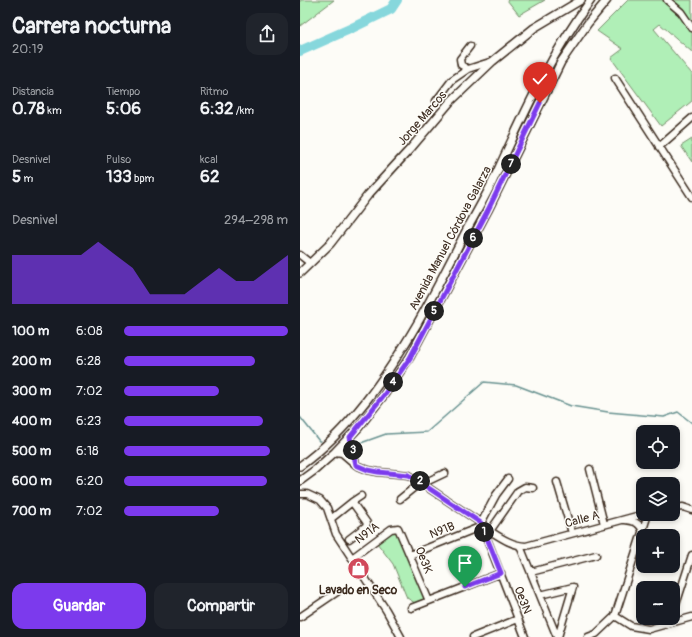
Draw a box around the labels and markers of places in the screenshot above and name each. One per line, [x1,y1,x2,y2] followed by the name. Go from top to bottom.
[523,62,557,103] pin
[501,154,521,174] pin: 7
[463,228,483,248] pin: 6
[424,301,444,321] pin: 5
[383,372,403,392] pin: 4
[343,440,363,460] pin: 3
[410,471,430,491] pin: 2
[474,522,494,542] pin: 1
[448,546,482,587] pin
[345,556,371,582] shop icon: Lavado en Seco
[319,583,398,598] place label: Lavado en Seco

